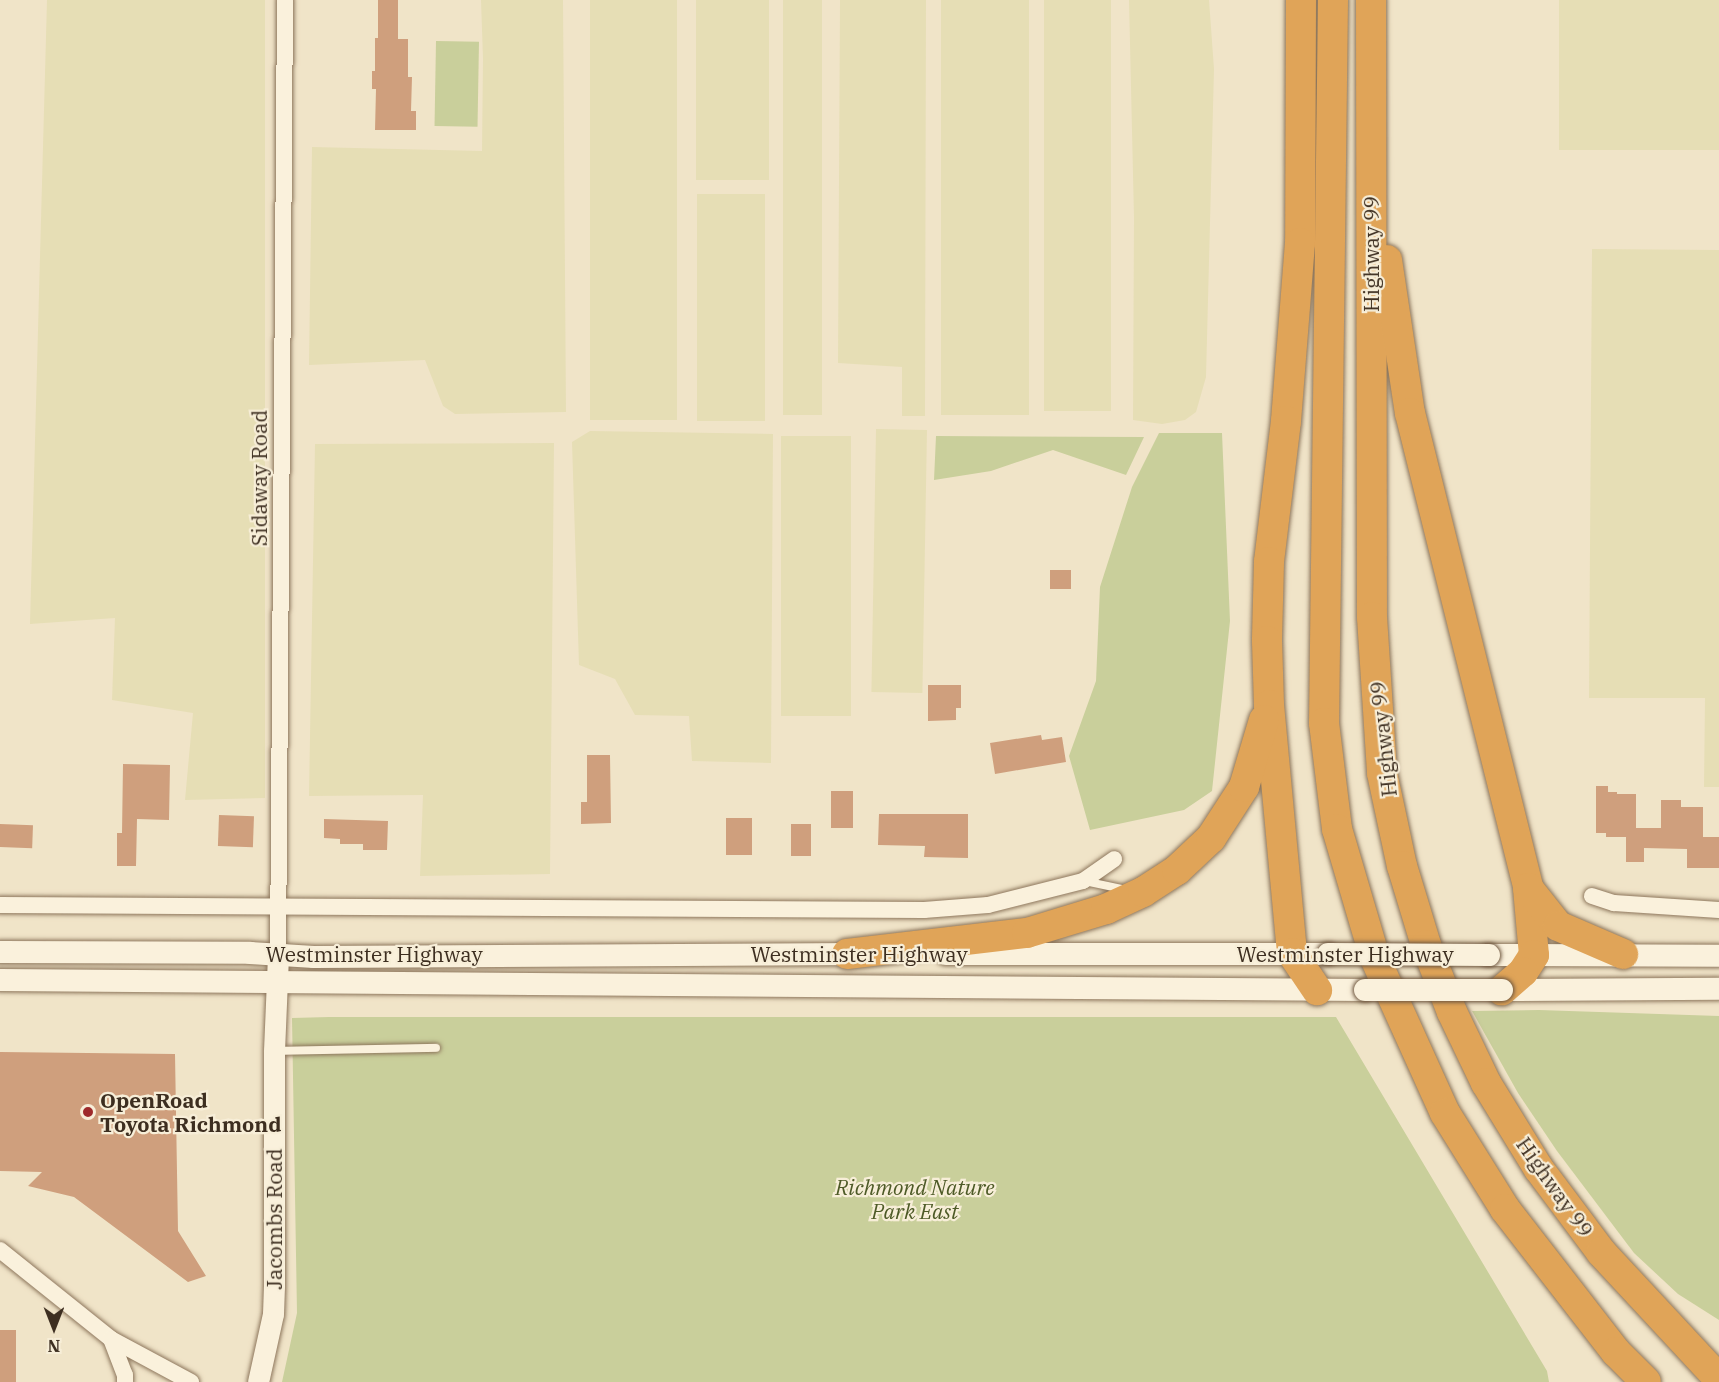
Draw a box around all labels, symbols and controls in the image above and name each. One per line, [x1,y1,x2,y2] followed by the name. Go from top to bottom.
[1358,196,1384,312] street label: Highway 99
[246,410,272,546] street label: Sidaway Road
[1364,680,1402,798] street label: Highway 99
[265,941,483,967] street label: Westminster Highway
[750,941,968,967] street label: Westminster Highway
[1236,941,1454,967] street label: Westminster Highway
[100,1087,281,1137] place label: OpenRoad Toyota Richmond
[81,1105,95,1119] marker: OpenRoad Toyota Richmond
[1511,1132,1599,1242] street label: Highway 99
[261,1148,287,1290] street label: Jacombs Road
[835,1174,995,1224] park label: Richmond Nature Park East
[24,1298,84,1358] north arrow
[48,1336,60,1356] text: N

